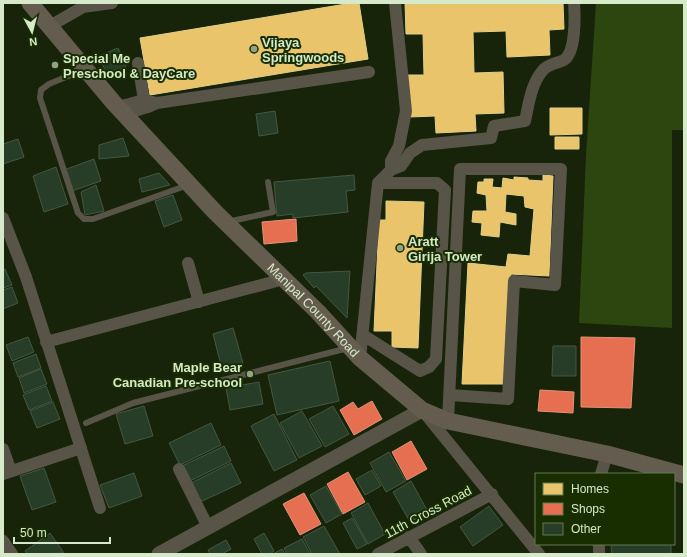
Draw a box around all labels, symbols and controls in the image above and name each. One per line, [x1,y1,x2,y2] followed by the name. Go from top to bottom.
[12,12,52,52] north arrow
[28,35,38,48] text: N
[262,35,344,65] place label: Vijaya Springwoods
[249,44,259,54] marker: Vijaya Springwoods
[63,51,195,81] place label: Special Me Preschool & DayCare
[50,60,60,70] marker: Special Me Preschool & DayCare
[408,234,482,264] place label: Aratt Girija Tower
[395,243,405,253] marker: Aratt Girija Tower
[264,260,363,360] street label: Manipal County Road
[113,360,242,390] place label: Maple Bear Canadian Pre-school
[245,369,255,379] marker: Maple Bear Canadian Pre-school
[535,473,675,545] legend
[571,482,609,496] text: Homes
[382,483,474,541] street label: 11th Cross Road
[571,502,605,516] text: Shops
[14,519,110,545] scale bar
[571,522,601,536] text: Other
[20,526,47,540] text: 50 m

